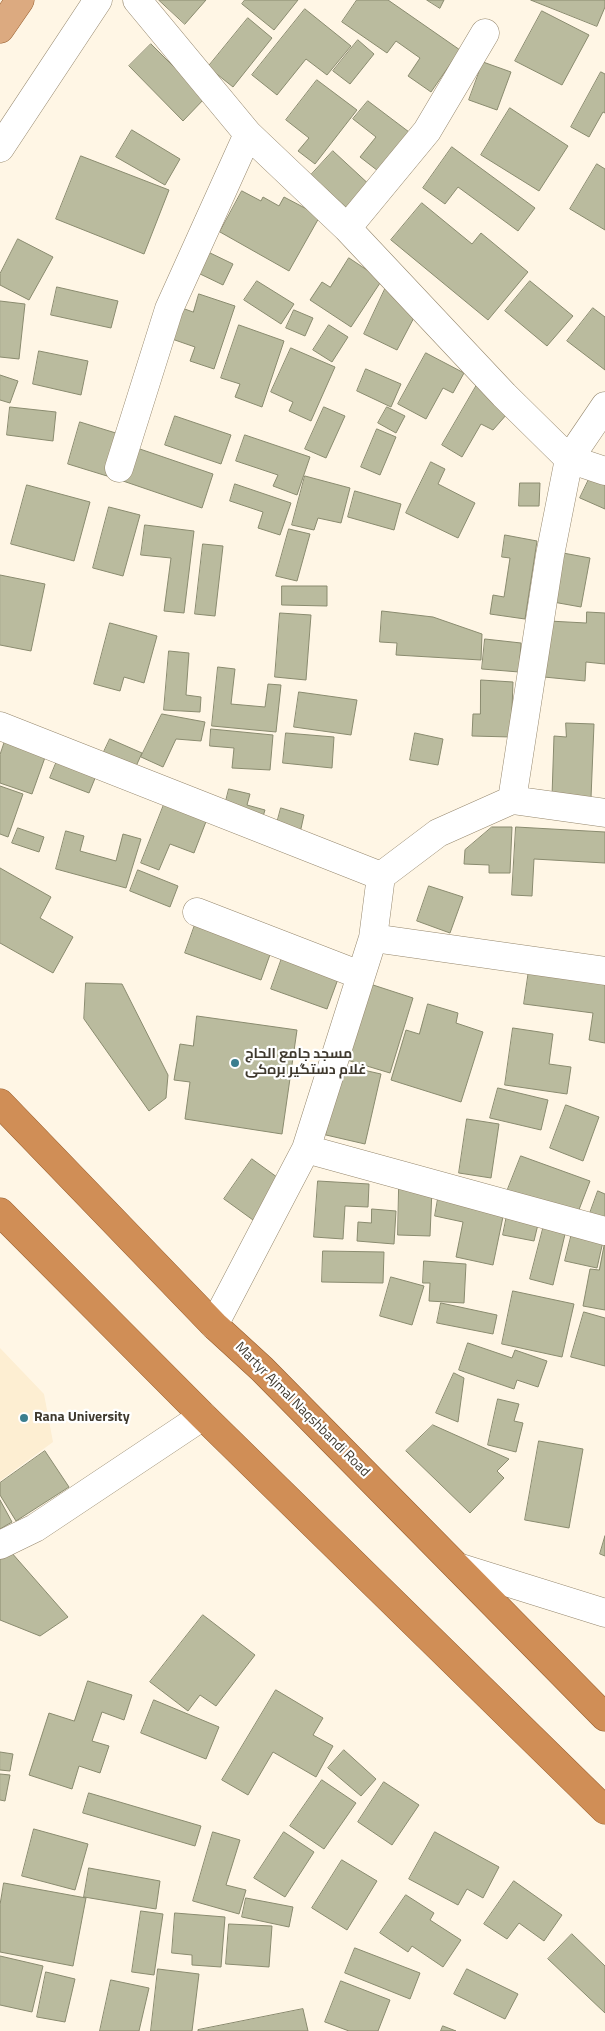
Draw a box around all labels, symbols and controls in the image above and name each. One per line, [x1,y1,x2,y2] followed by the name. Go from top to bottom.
[245,1047,366,1080] place label: مسجد جامع الحاج غلام دستگیر بره‌کی
[229,1057,241,1069] marker: مسجد جامع الحاج غلام دستگیر بره‌کی
[231,1339,373,1481] street label: Martyr Ajmal Naqshbandi Road
[34,1410,130,1426] place label: Rana University
[18,1412,30,1424] marker: Rana University

